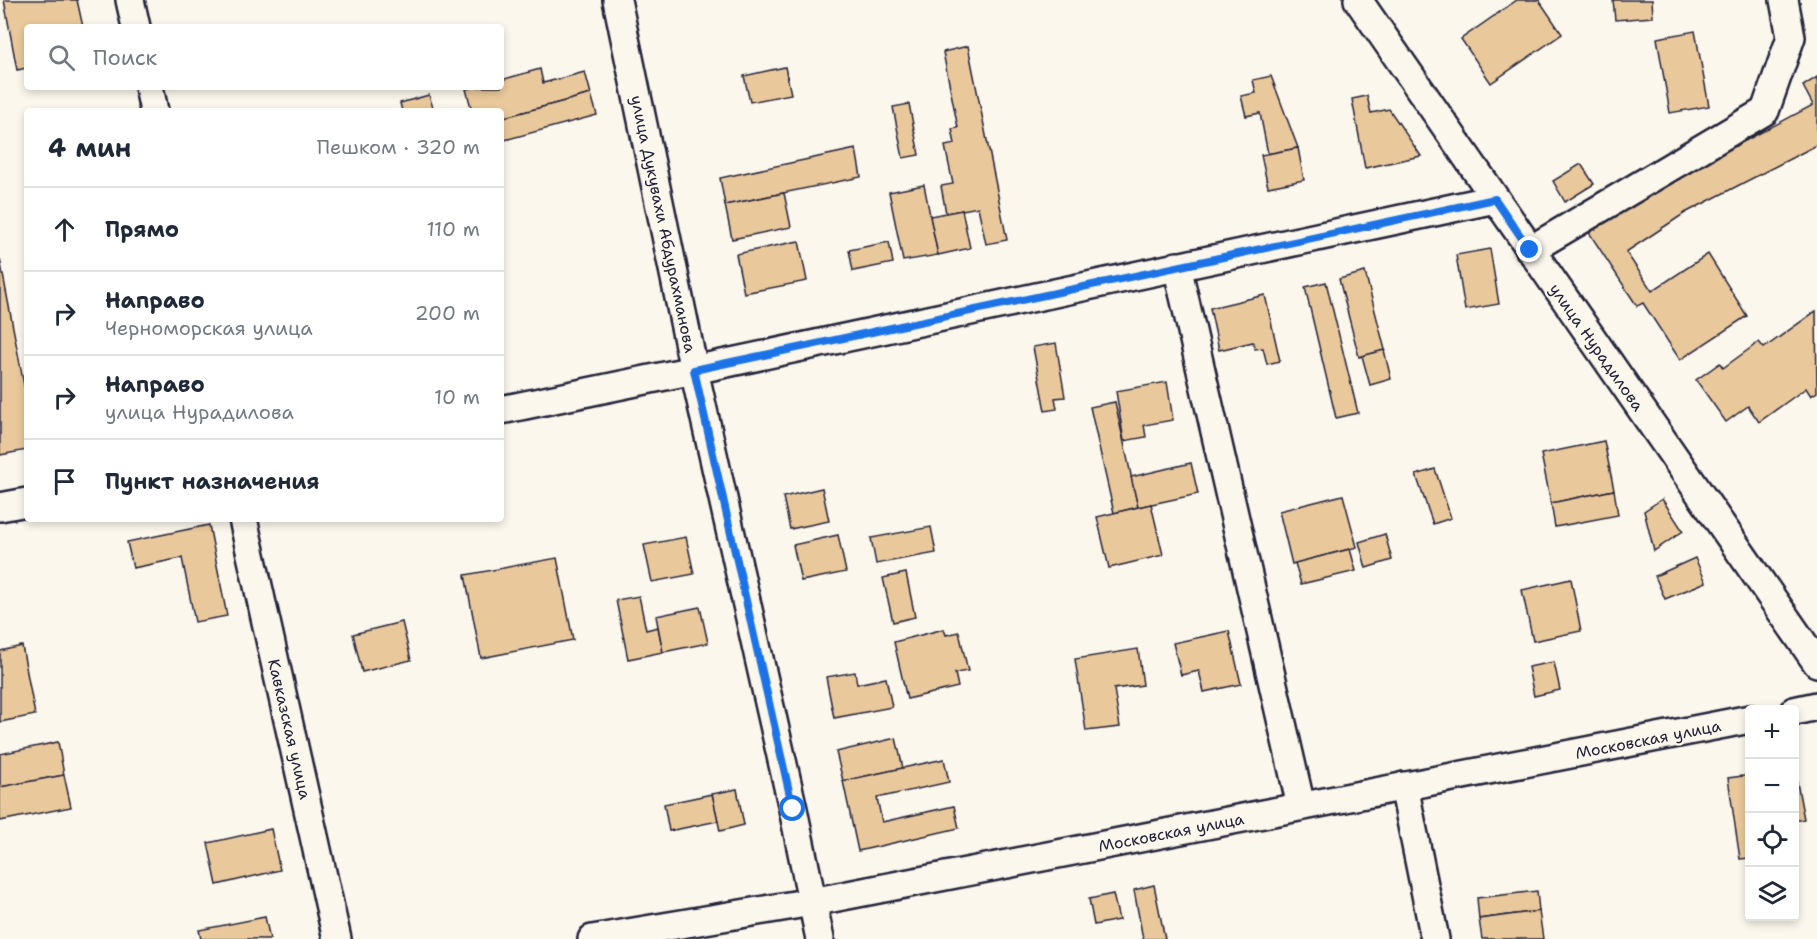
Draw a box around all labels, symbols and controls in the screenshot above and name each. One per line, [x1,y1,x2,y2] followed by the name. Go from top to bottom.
[24,24,504,90] search box
[45,41,78,74] icon: search
[93,43,157,72] text: Поиск
[626,94,701,355] street label: улица Дукувахи Абдурахманова
[48,130,131,165] text: 4 мин
[317,134,480,160] text: Пешком · 320 m
[48,213,81,246] icon: ahead
[105,215,179,244] text: Прямо
[426,216,480,242] text: 110 m
[1516,236,1542,262] route end
[1545,279,1649,415] street label: улица Нурадилова
[105,286,205,315] text: Направо
[48,297,81,330] icon: right
[415,300,480,326] text: 200 m
[105,315,313,341] text: Черноморская улица
[105,370,205,399] text: Направо
[48,381,81,414] icon: right
[434,384,480,410] text: 10 m
[105,399,294,425] text: улица Нурадилова
[48,465,81,498] icon: arrive
[105,467,319,496] text: Пункт назначения
[263,657,316,801] street label: Кавказская улица
[1745,705,1799,921] map controls
[1745,705,1799,759] button: +
[1574,715,1723,764] street label: Московская улица
[1745,759,1799,813] button: −
[779,795,805,821] route start
[1097,808,1246,857] street label: Московская улица
[1745,813,1799,867] button: locate
[1745,867,1799,921] button: layers

